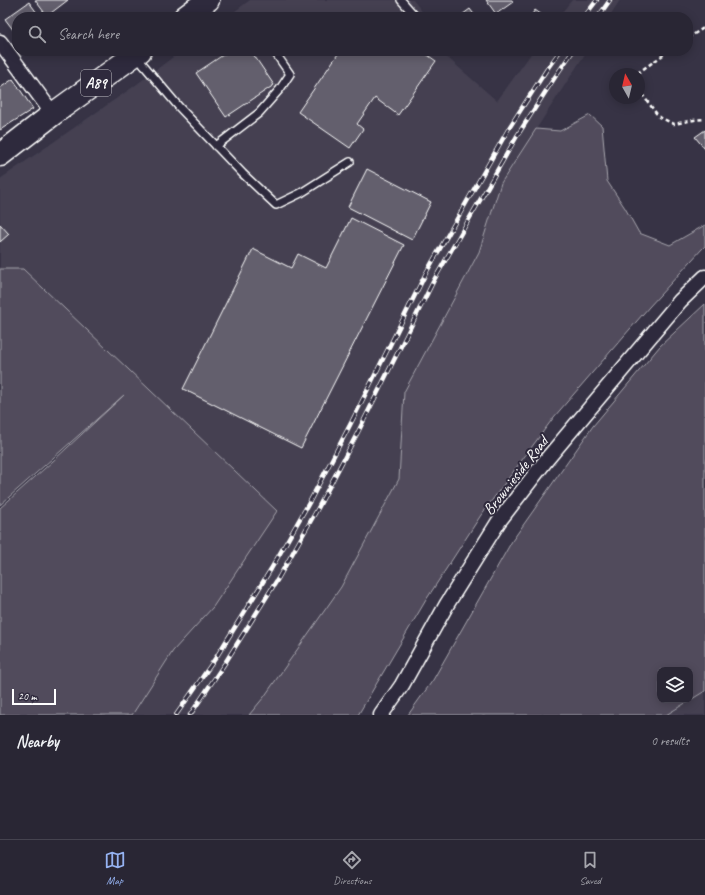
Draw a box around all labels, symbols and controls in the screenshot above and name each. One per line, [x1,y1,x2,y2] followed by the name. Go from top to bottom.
[12,12,693,56] search box
[26,23,48,45] icon: search
[58,25,119,44] text: Search here
[609,68,645,104] north arrow
[81,70,111,96] road number: A89
[479,430,554,519] street label: Brownieside Road
[657,667,693,703] map controls
[657,667,693,703] button: layers
[12,687,56,706] scale bar
[18,689,37,703] text: 20 m
[16,731,59,752] text: Nearby
[651,733,689,749] text: 0 results
[104,849,126,887] tab: Map
[333,849,372,887] tab: Directions
[579,849,601,887] tab: Saved

